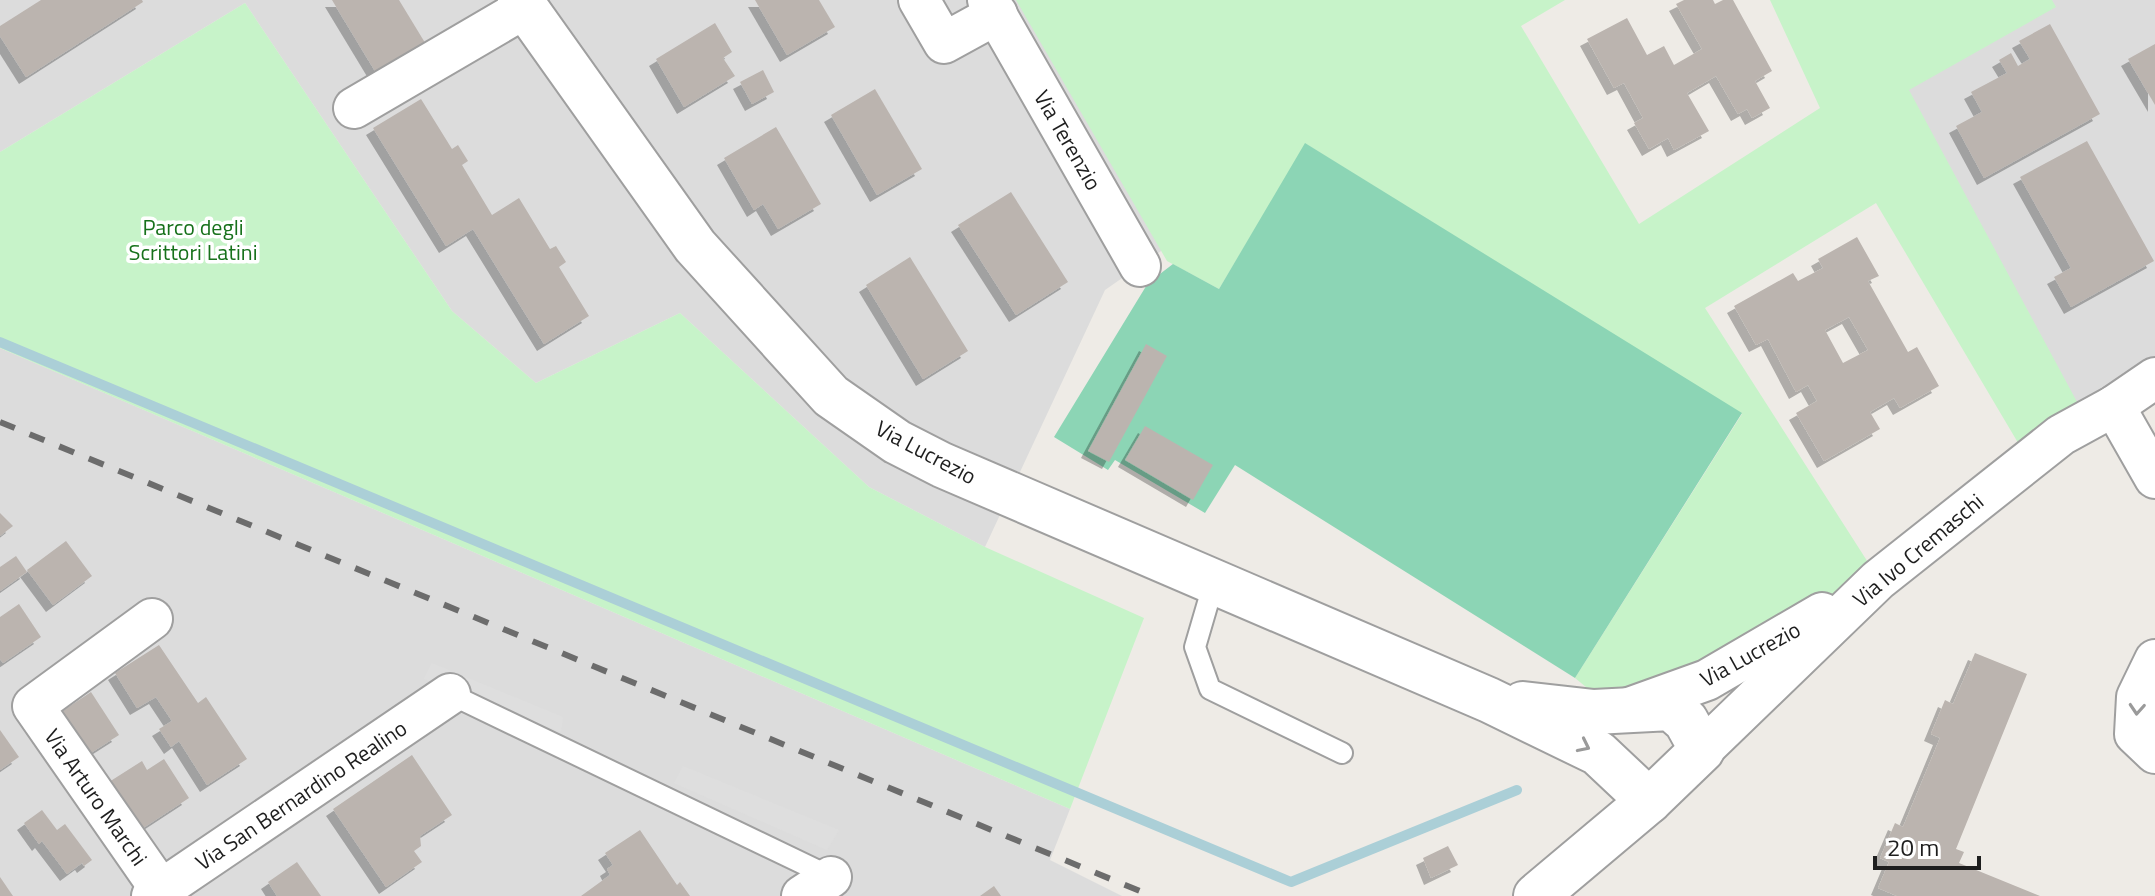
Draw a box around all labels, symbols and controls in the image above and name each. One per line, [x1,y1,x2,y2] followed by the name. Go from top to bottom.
[1026,83,1110,197] street label: Via Terenzio
[128,210,258,269] park label: Parco degli Scrittori Latini
[869,411,983,493] street label: Via Lucrezio
[1845,485,1991,615] street label: Via Ivo Cremaschi
[1694,612,1806,696] street label: Via Lucrezio
[2129,703,2146,716] one-way arrow
[188,711,414,879] street label: Via San Bernardino Realino
[36,721,156,873] street label: Via Arturo Marchi
[1575,737,1590,752] one-way arrow
[1875,820,1979,870] scale bar
[1887,829,1939,865] text: 20 m

